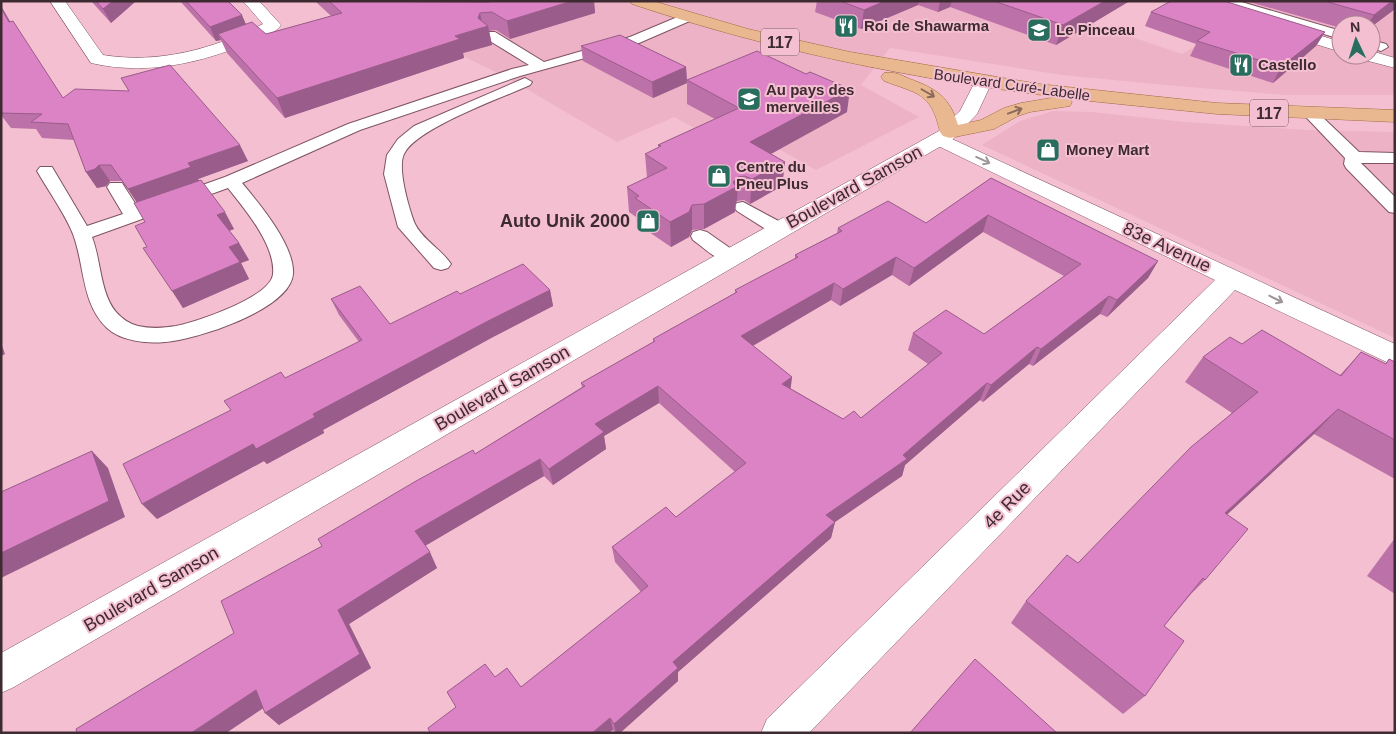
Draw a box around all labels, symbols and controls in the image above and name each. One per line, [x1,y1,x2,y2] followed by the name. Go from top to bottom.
[833,13,859,39] restaurant icon: Roi de Shawarma
[1331,15,1381,65] north arrow
[864,17,990,34] place label: Roi de Shawarma
[1026,17,1052,43] school or university icon: Le Pinceau
[1349,19,1361,35] text: N
[1056,21,1135,38] place label: Le Pinceau
[761,28,799,56] road number: 117
[1228,52,1254,78] restaurant icon: Castello
[1258,56,1316,73] place label: Castello
[933,65,1091,104] street label: Boulevard Curé-Labelle
[766,81,854,115] place label: Au pays des merveilles
[736,86,762,112] school or university icon: Au pays des merveilles
[920,89,935,99] one-way arrow
[1250,100,1288,126] road number: 117
[1007,106,1023,115] one-way arrow
[1035,137,1061,163] shop icon: Money Mart
[783,141,925,233] street label: Boulevard Samson
[1066,141,1149,158] place label: Money Mart
[975,156,990,165] one-way arrow
[736,158,809,192] place label: Centre du Pneu Plus
[706,163,732,189] shop icon: Centre du Pneu Plus
[635,208,661,234] shop icon: Auto Unik 2000
[500,211,630,231] place label: Auto Unik 2000
[1120,218,1214,276] street label: 83e Avenue
[1268,295,1283,304] one-way arrow
[431,341,573,435] street label: Boulevard Samson
[979,477,1035,533] street label: 4e Rue
[80,542,222,636] street label: Boulevard Samson

